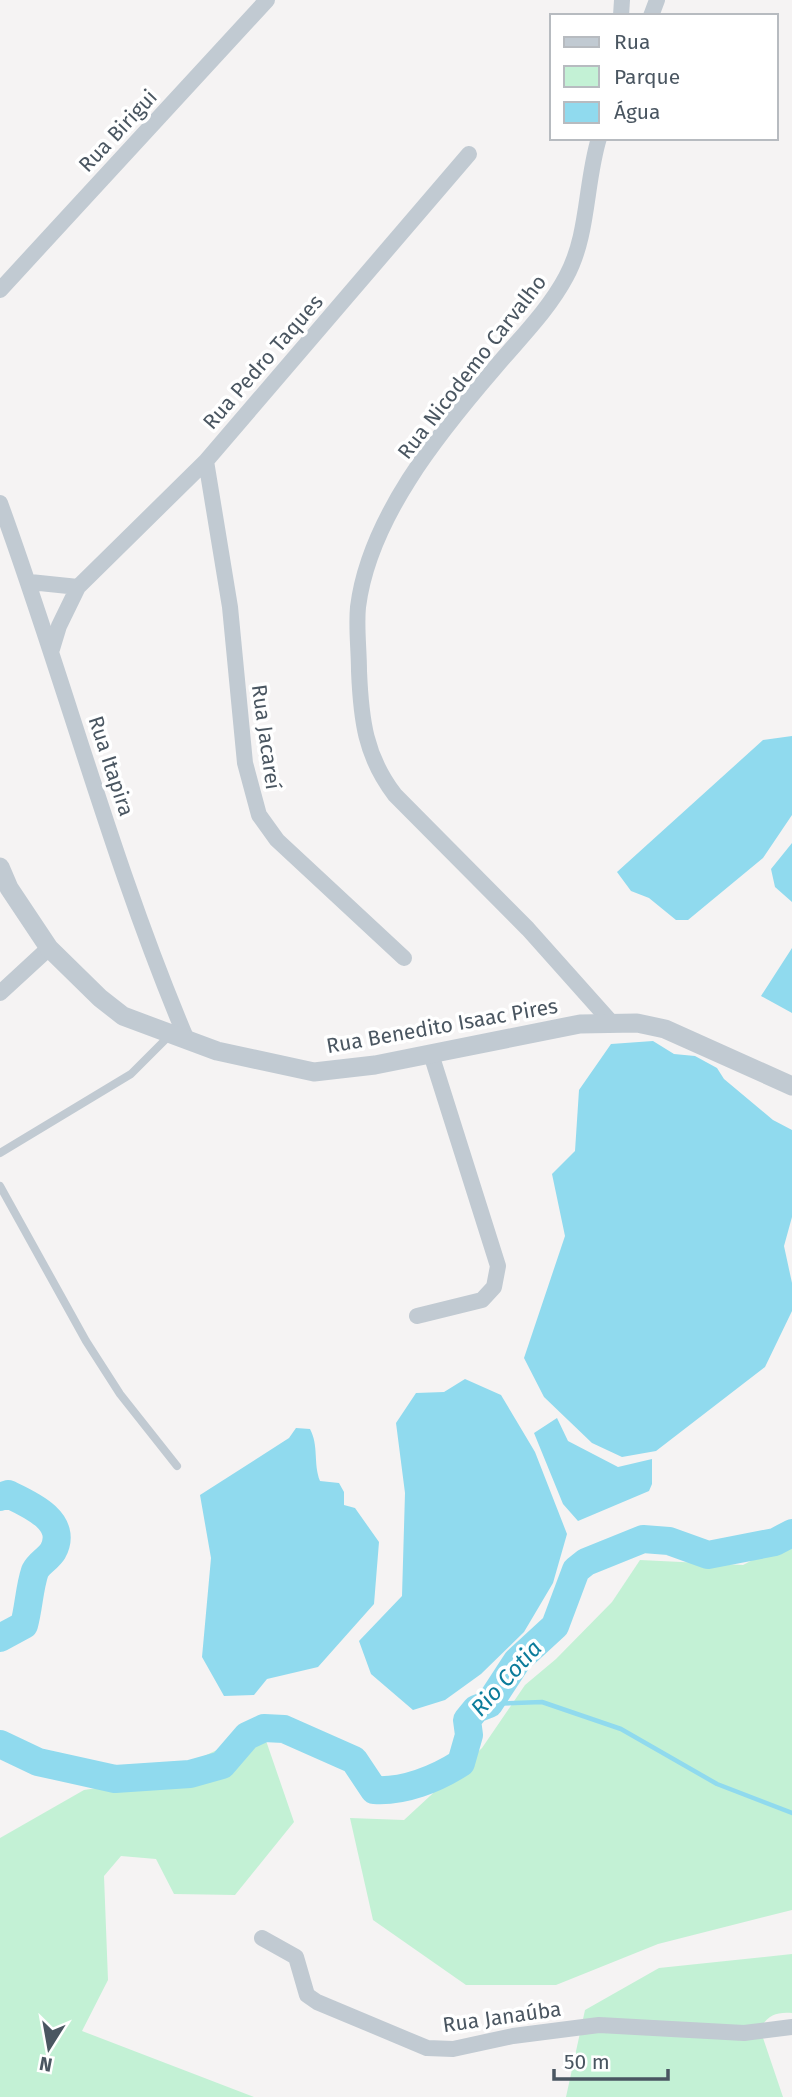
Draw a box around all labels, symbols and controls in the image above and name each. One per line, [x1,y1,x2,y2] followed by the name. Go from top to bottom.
[550,14,778,140] legend
[614,29,650,55] text: Rua
[614,64,680,90] text: Parque
[73,84,163,178] street label: Rua Birigui
[614,99,660,125] text: Água
[392,270,552,464] street label: Rua Nicodemo Carvalho
[197,289,329,435] street label: Rua Pedro Taques
[246,683,286,791] street label: Rua Jacareí
[83,712,139,820] street label: Rua Itapira
[324,993,560,1059] street label: Rua Benedito Isaac Pires
[465,1634,547,1722] water label: Rio Cotia
[441,1996,563,2038] street label: Rua Janaúba
[14,2013,84,2083] north arrow
[554,2038,668,2082] scale bar
[564,2049,610,2075] text: 50 m
[37,2052,54,2077] text: N

